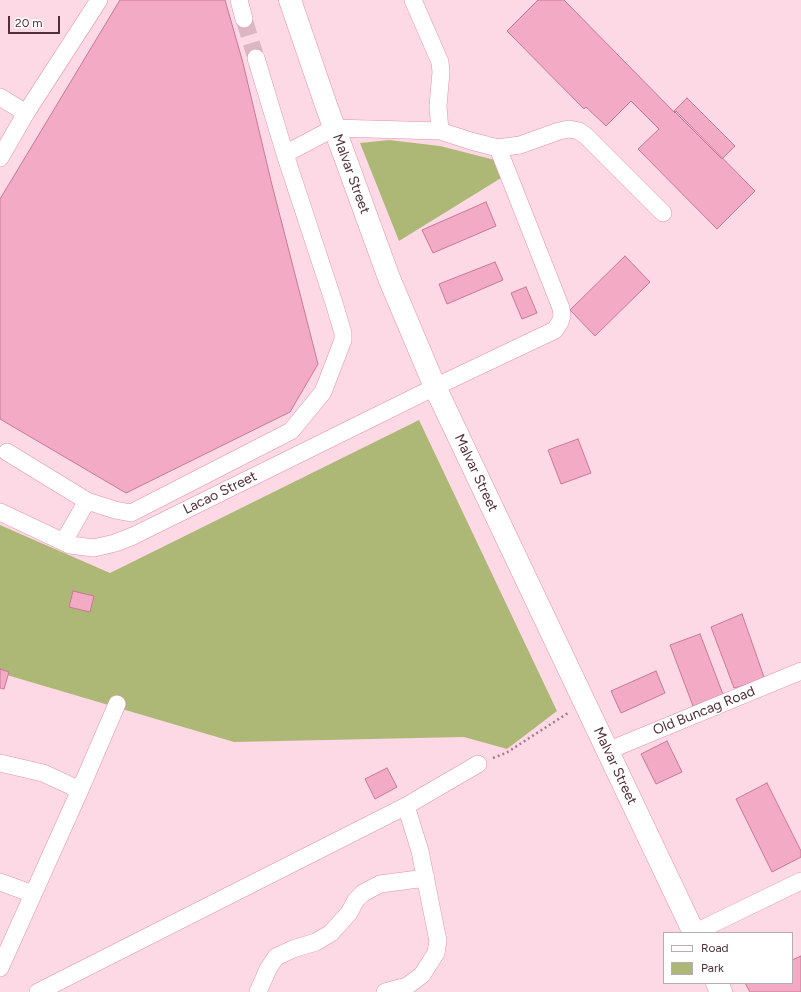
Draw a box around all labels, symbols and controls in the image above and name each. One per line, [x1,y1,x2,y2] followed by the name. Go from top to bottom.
[10,8,62,34] scale bar
[15,16,43,30] text: 20 m
[329,132,373,216] street label: Malvar Street
[451,432,501,514] street label: Malvar Street
[180,468,260,518] street label: Lacao Street
[651,683,757,739] street label: Old Buncag Road
[590,725,640,807] street label: Malvar Street
[663,932,793,984] legend
[701,941,729,955] text: Road
[701,961,724,975] text: Park

